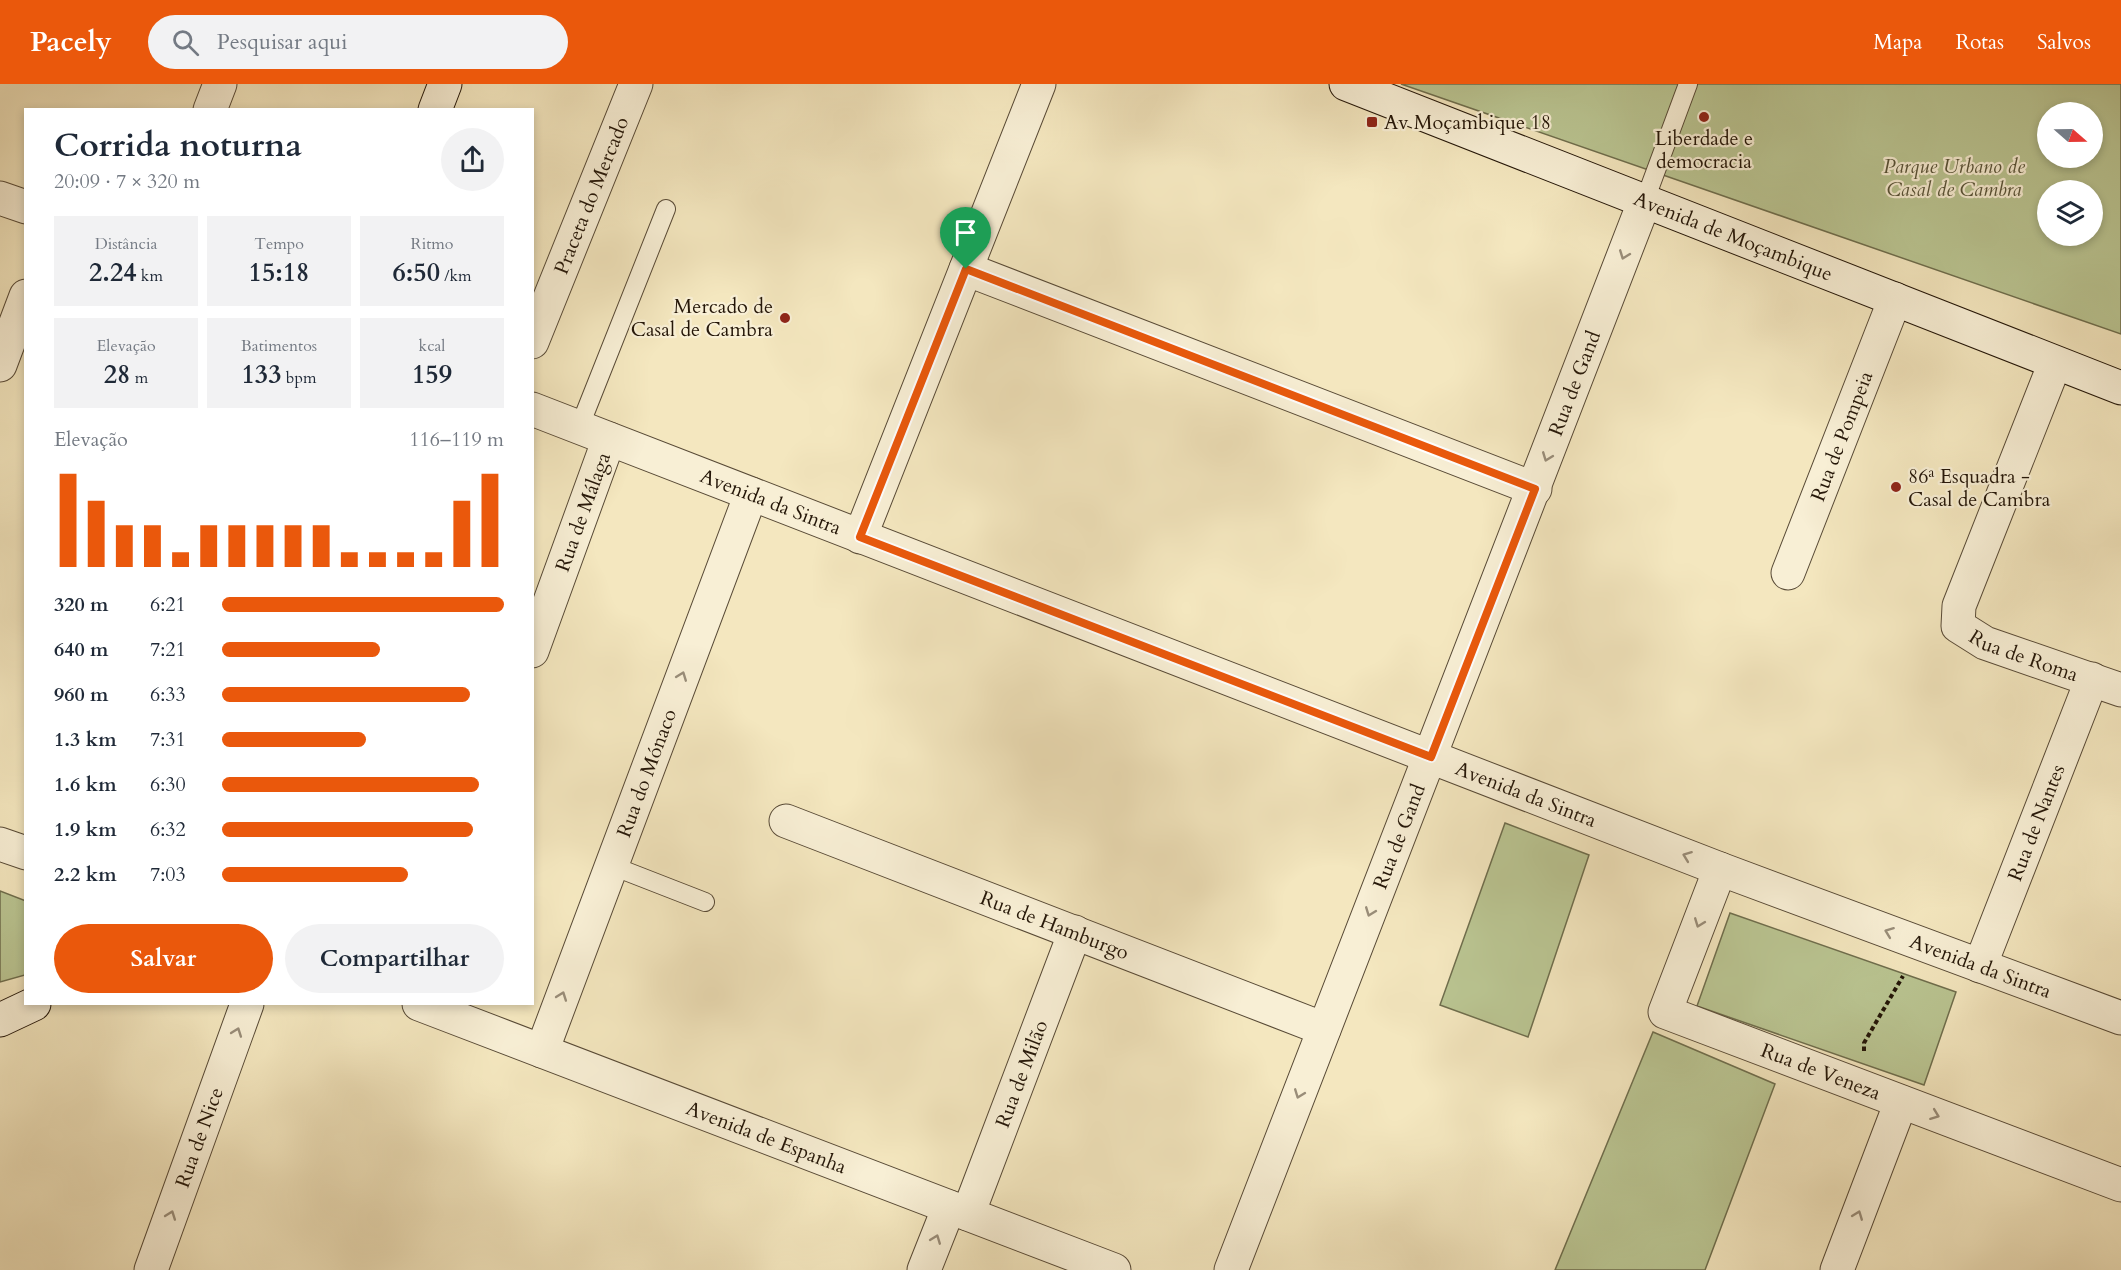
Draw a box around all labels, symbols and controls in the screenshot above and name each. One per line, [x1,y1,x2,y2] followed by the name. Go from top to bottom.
[148,15,568,69] search box
[30,23,112,61] text: Pacely
[169,26,202,59] icon: search
[217,27,347,57] text: Pesquisar aqui
[1873,28,1922,57] text: Mapa
[1955,28,2004,57] text: Rotas
[2037,28,2091,57] text: Salvos
[2037,102,2103,168] north arrow
[2037,102,2103,246] map controls
[1384,109,1551,136] place label: Av Moçambique 18
[1697,110,1711,124] marker: Liberdade e democracia
[547,112,635,278] street label: Praceta do Mercado
[1365,115,1379,129] marker: Av Moçambique 18
[54,123,302,168] text: Corrida noturna
[1655,125,1753,175] place label: Liberdade e democracia
[441,128,504,191] button: share
[1883,153,2025,203] park label: Parque Urbano de Casal de Cambra
[54,168,200,195] text: 20:09 · 7 × 320 m
[2037,180,2103,246] button: layers
[1630,185,1837,287] street label: Avenida de Moçambique
[940,207,991,269] pin
[949,216,982,249] icon: arrive
[95,233,157,255] text: Distância
[254,233,304,255] text: Tempo
[411,233,453,255] text: Ritmo
[1619,249,1632,260] one-way arrow
[89,255,137,290] text: 2.24
[249,255,309,290] text: 15:18
[392,255,440,290] text: 6:50
[137,265,163,287] text: km
[440,265,472,287] text: /km
[631,293,773,343] place label: Mercado de Casal de Cambra
[778,311,792,325] marker: Mercado de Casal de Cambra
[1542,326,1607,439] street label: Rua de Gand
[96,335,156,357] text: Elevação
[241,335,317,357] text: Batimentos
[419,335,445,357] text: kcal
[104,357,130,392] text: 28
[242,357,282,392] text: 133
[412,357,452,392] text: 159
[130,367,148,389] text: m
[282,367,316,389] text: bpm
[1804,367,1879,505] street label: Rua de Pompeia
[54,426,128,453] text: Elevação
[409,426,504,453] text: 116–119 m
[548,448,617,575] street label: Rua de Málaga
[1542,451,1555,461] one-way arrow
[696,462,845,541] street label: Avenida da Sintra
[1908,463,2051,513] place label: 86ª Esquadra - Casal de Cambra
[1889,480,1903,494] marker: 86ª Esquadra - Casal de Cambra
[54,591,109,618] text: 320 m
[150,591,186,618] text: 6:21
[1964,623,2082,688] street label: Rua de Roma
[54,636,109,663] text: 640 m
[150,636,186,663] text: 7:21
[674,671,687,682] one-way arrow
[54,681,109,708] text: 960 m
[150,681,186,708] text: 6:33
[610,705,683,841] street label: Rua do Mónaco
[54,726,117,753] text: 1.3 km
[150,726,186,753] text: 7:31
[1452,754,1601,834] street label: Avenida da Sintra
[2001,760,2071,885] street label: Rua de Nantes
[54,771,117,798] text: 1.6 km
[150,771,186,798] text: 6:30
[1366,780,1431,893] street label: Rua de Gand
[54,816,117,843] text: 1.9 km
[150,816,186,843] text: 6:32
[1682,851,1693,863] one-way arrow
[54,861,117,888] text: 2.2 km
[150,861,186,888] text: 7:03
[976,884,1133,966] street label: Rua de Hamburgo
[1365,906,1377,917] one-way arrow
[1694,917,1706,928] one-way arrow
[54,924,273,993] button: Salvar
[285,924,504,993] button: Compartilhar
[1884,926,1895,939] one-way arrow
[1906,927,2056,1005] street label: Avenida da Sintra
[554,991,567,1002] one-way arrow
[989,1016,1054,1131] street label: Rua de Milão
[230,1027,242,1038] one-way arrow
[1757,1036,1885,1106] street label: Rua de Veneza
[168,1083,229,1191] street label: Rua de Nice
[1294,1088,1306,1099] one-way arrow
[682,1094,851,1180] street label: Avenida de Espanha
[1929,1107,1939,1120] one-way arrow
[163,1210,176,1221] one-way arrow
[1851,1210,1863,1221] one-way arrow
[929,1234,942,1244] one-way arrow

